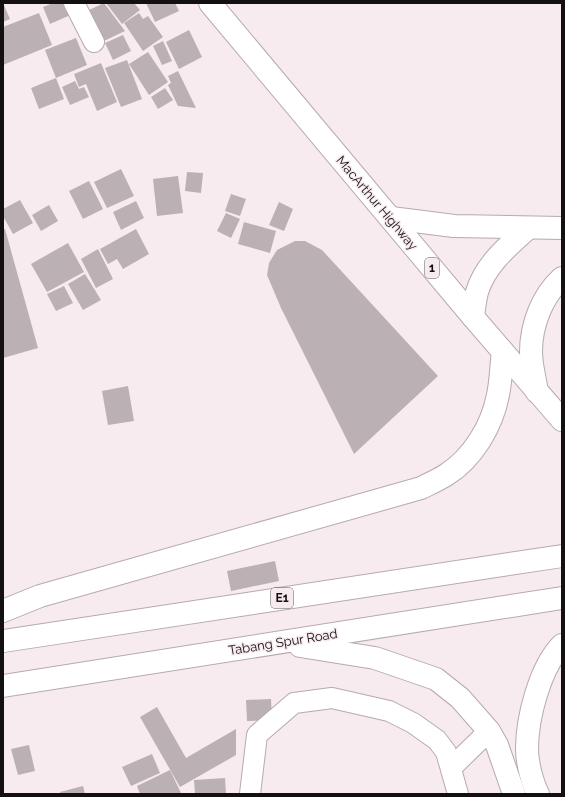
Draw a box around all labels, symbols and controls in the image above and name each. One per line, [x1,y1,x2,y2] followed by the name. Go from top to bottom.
[333,153,421,253] street label: MacArthur Highway
[425,258,439,278] road number: 1
[271,588,293,608] road number: E1
[227,626,339,658] street label: Tabang Spur Road

